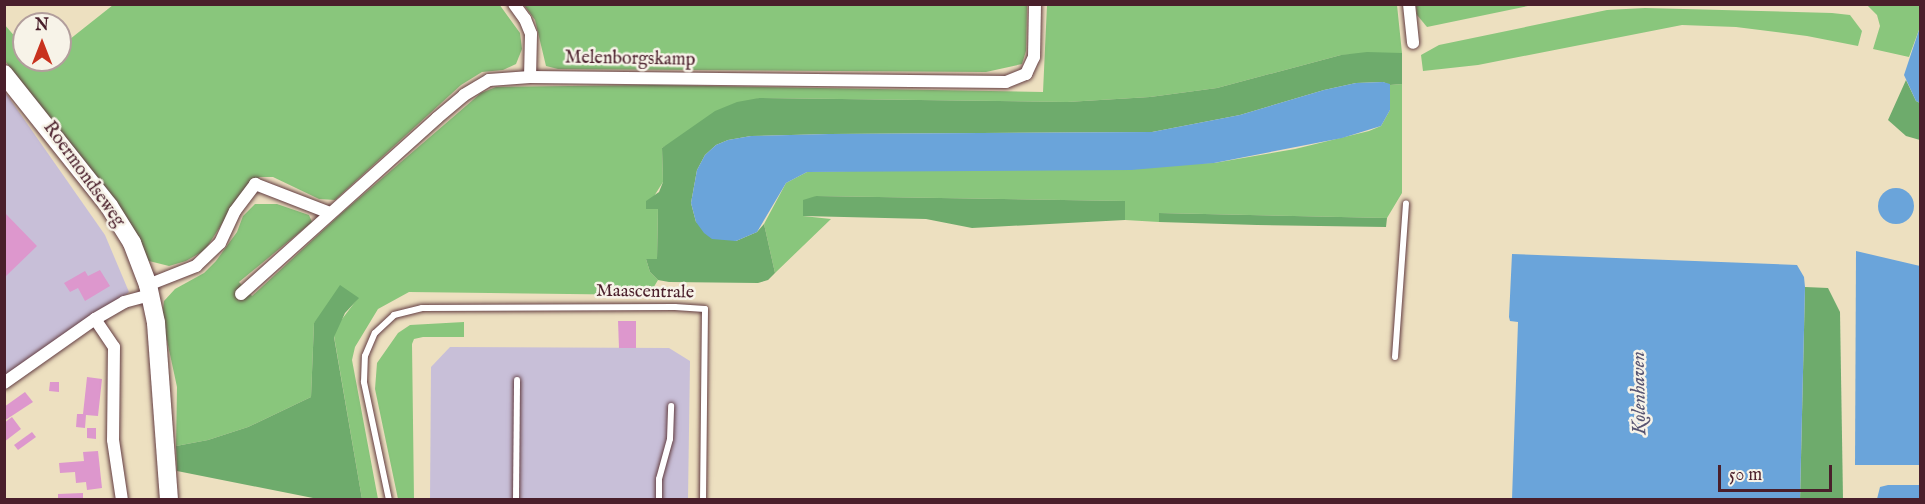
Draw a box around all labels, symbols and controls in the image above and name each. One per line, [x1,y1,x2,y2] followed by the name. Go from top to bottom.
[12,12,72,72] north arrow
[35,16,49,36] text: N
[564,48,696,72] street label: Melenborgskamp
[37,118,129,232] street label: Roermondseweg
[596,281,694,305] street label: Maascentrale
[1626,351,1652,435] water label: Kolenhaven
[1721,453,1835,491] scale bar
[1729,464,1762,487] text: 50 m

